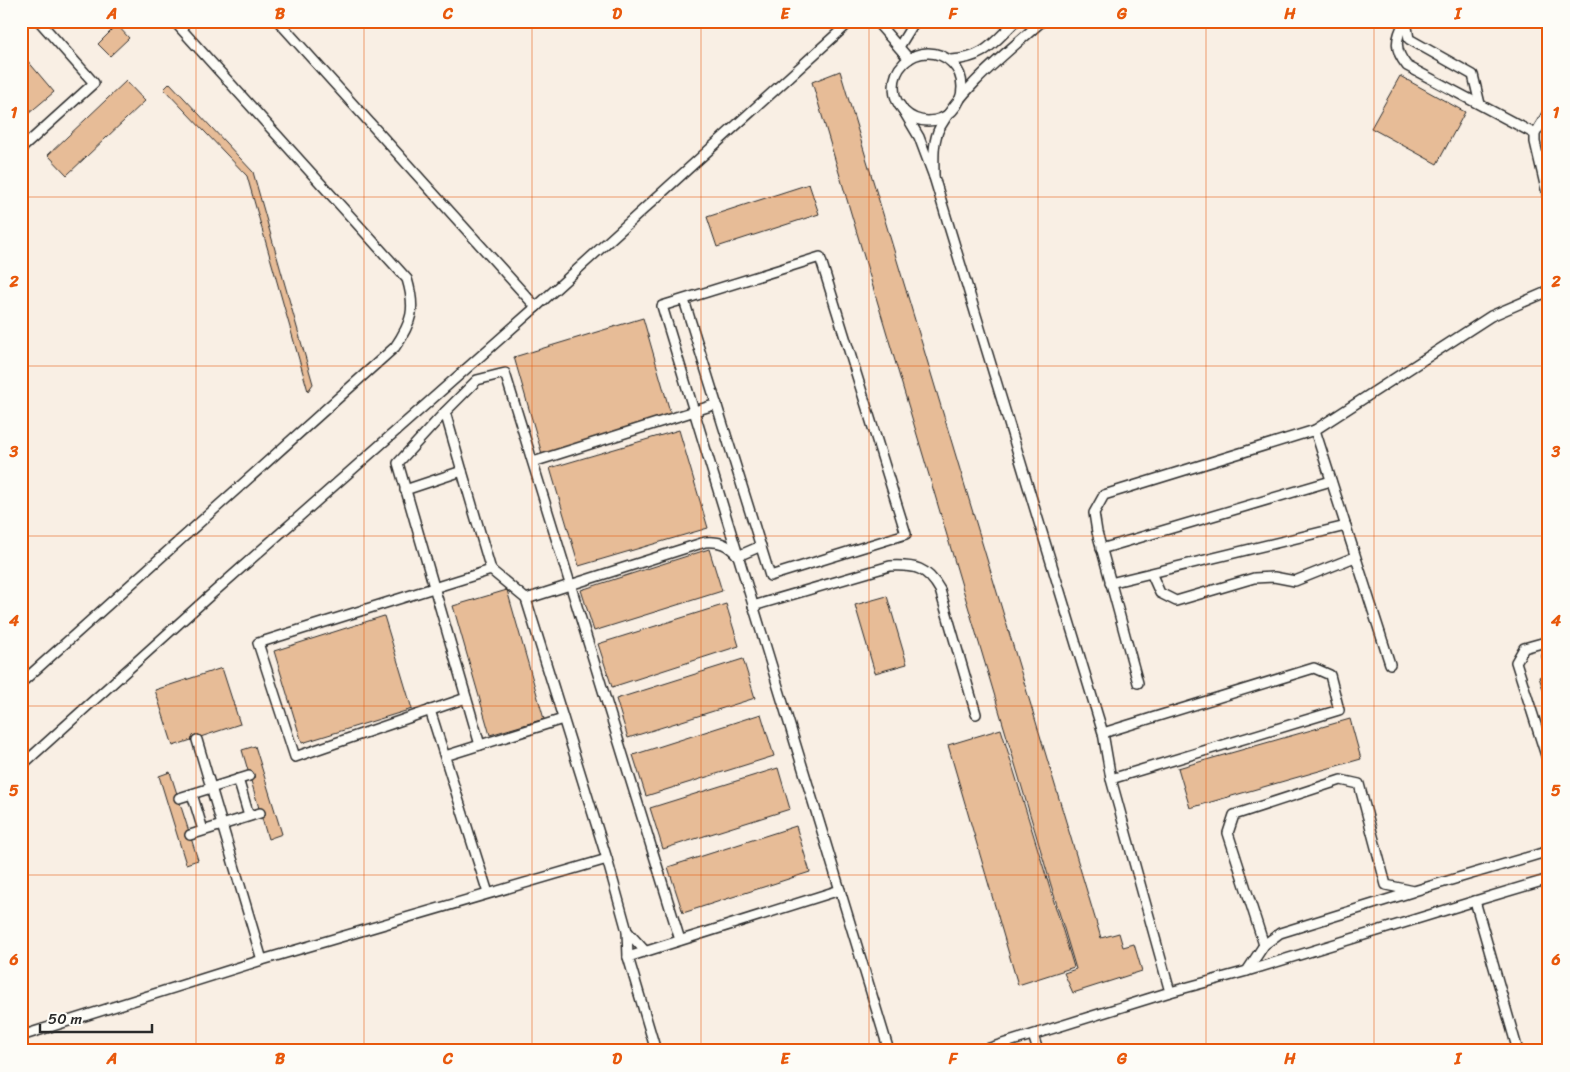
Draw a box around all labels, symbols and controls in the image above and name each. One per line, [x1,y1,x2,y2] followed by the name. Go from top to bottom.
[106,0,117,28] text: A
[275,0,286,28] text: B
[442,0,454,28] text: C
[612,0,622,28] text: D
[781,0,791,28] text: E
[948,0,959,28] text: F
[1116,0,1128,28] text: G
[1283,0,1296,28] text: H
[1454,0,1463,28] text: I
[11,98,18,127] text: 1
[1553,98,1560,127] text: 1
[8,267,19,296] text: 2
[1550,267,1561,296] text: 2
[9,437,19,466] text: 3
[1551,437,1561,466] text: 3
[8,606,19,635] text: 4
[1550,606,1561,635] text: 4
[9,776,19,805] text: 5
[1551,776,1561,805] text: 5
[8,945,19,974] text: 6
[1550,945,1561,974] text: 6
[40,1002,152,1034] scale bar
[48,1006,83,1032] text: 50 m
[106,1044,117,1072] text: A
[275,1044,286,1072] text: B
[442,1044,454,1072] text: C
[612,1044,622,1072] text: D
[781,1044,791,1072] text: E
[948,1044,959,1072] text: F
[1116,1044,1128,1072] text: G
[1283,1044,1296,1072] text: H
[1454,1044,1463,1072] text: I

